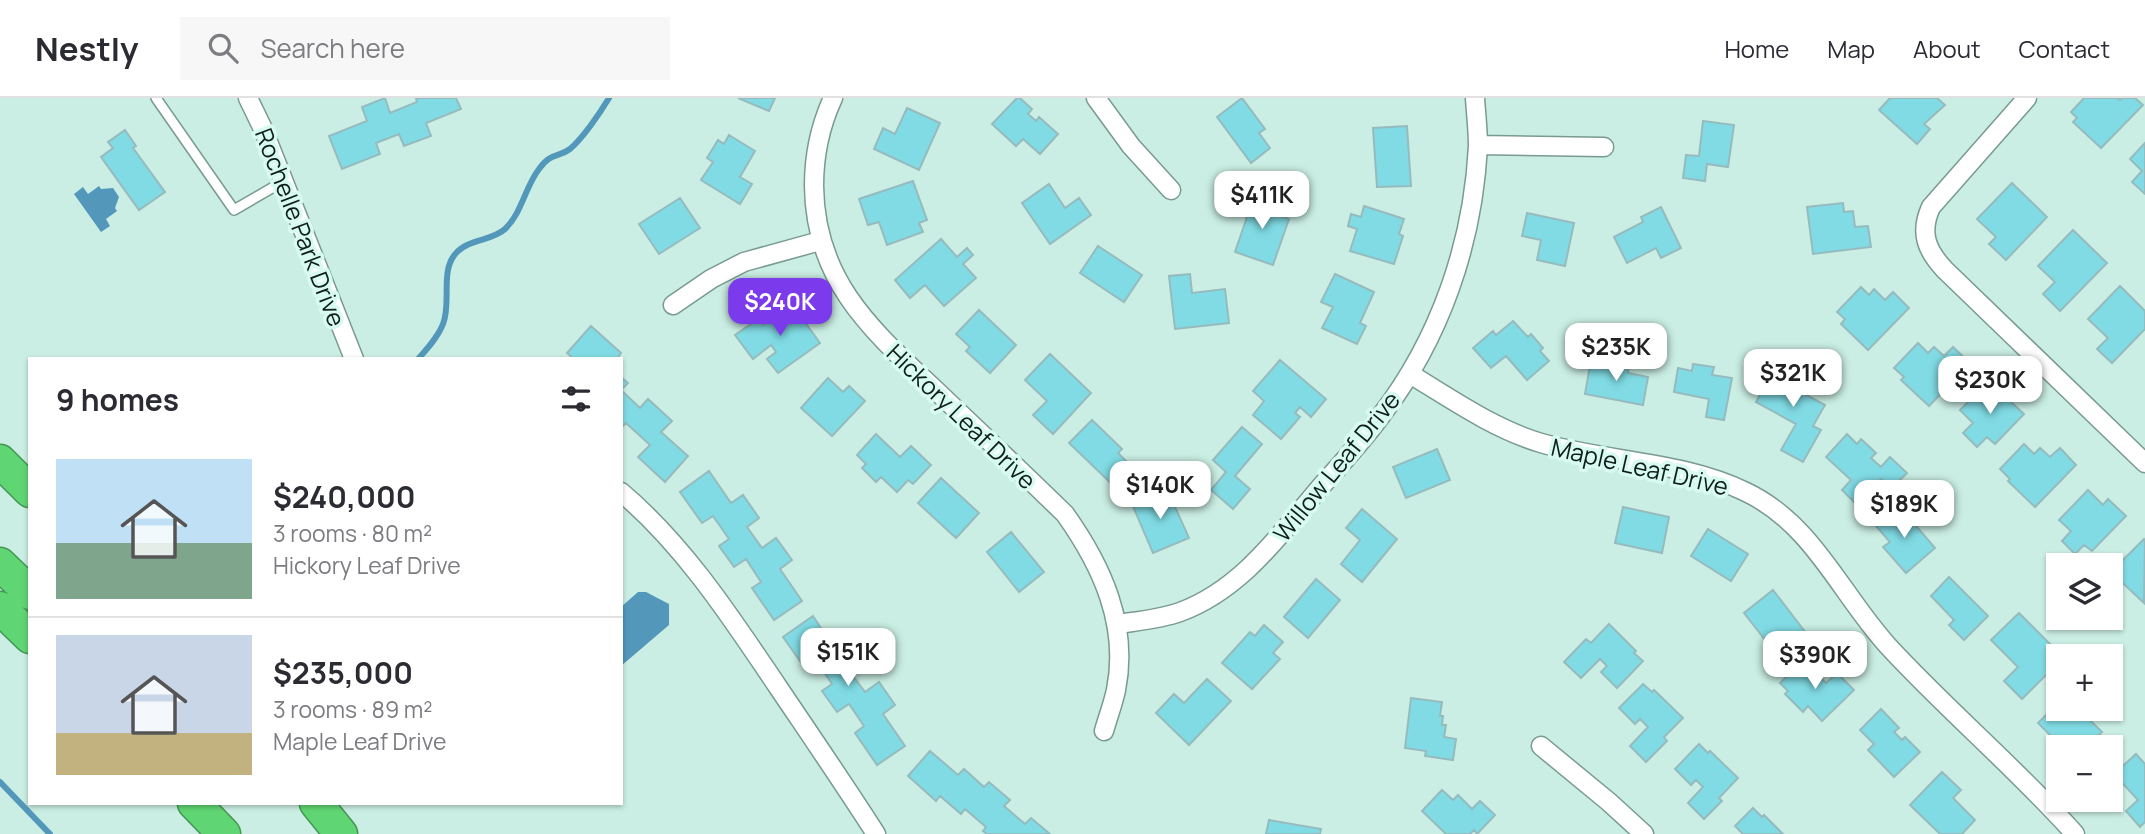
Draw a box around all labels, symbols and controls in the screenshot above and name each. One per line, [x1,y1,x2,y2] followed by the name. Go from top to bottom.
[180,17,670,80] search box
[35,26,138,71] text: Nestly
[204,29,242,67] icon: search
[260,30,405,66] text: Search here
[1724,32,1789,65] text: Home
[1827,32,1875,65] text: Map
[1913,32,1981,65] text: About
[2019,32,2110,65] text: Contact
[248,123,354,331] street label: Rochelle Park Drive
[1213,172,1311,231] pin: $411K
[1230,178,1294,210] text: $411K
[731,278,829,338] pin: $240K
[744,285,816,317] text: $240K
[1567,324,1665,383] pin: $235K
[1581,330,1651,362] text: $235K
[880,336,1044,496] street label: Hickory Leaf Drive
[1744,350,1842,409] pin: $321K
[1760,356,1826,388] text: $321K
[1941,356,2039,416] pin: $230K
[1954,363,2026,395] text: $230K
[56,379,179,420] text: 9 homes
[557,380,595,418] icon: filters
[1265,384,1407,548] street label: Willow Leaf Drive
[1548,430,1732,502] street label: Maple Leaf Drive
[1111,462,1209,521] pin: $140K
[1126,468,1194,500] text: $140K
[273,476,415,517] text: $240,000
[1855,480,1953,540] pin: $189K
[112,487,196,571] icon: home
[1870,487,1938,519] text: $189K
[273,517,432,549] text: 3 rooms · 80 m²
[273,549,461,581] text: Hickory Leaf Drive
[2046,553,2123,812] map controls
[2046,553,2123,630] button: layers
[799,628,897,688] pin: $151K
[1766,632,1864,691] pin: $390K
[817,635,879,667] text: $151K
[1779,638,1851,670] text: $390K
[2046,644,2123,721] button: +
[273,652,413,693] text: $235,000
[112,663,196,747] icon: home
[273,693,433,725] text: 3 rooms · 89 m²
[273,725,446,757] text: Maple Leaf Drive
[2046,735,2123,812] button: −

